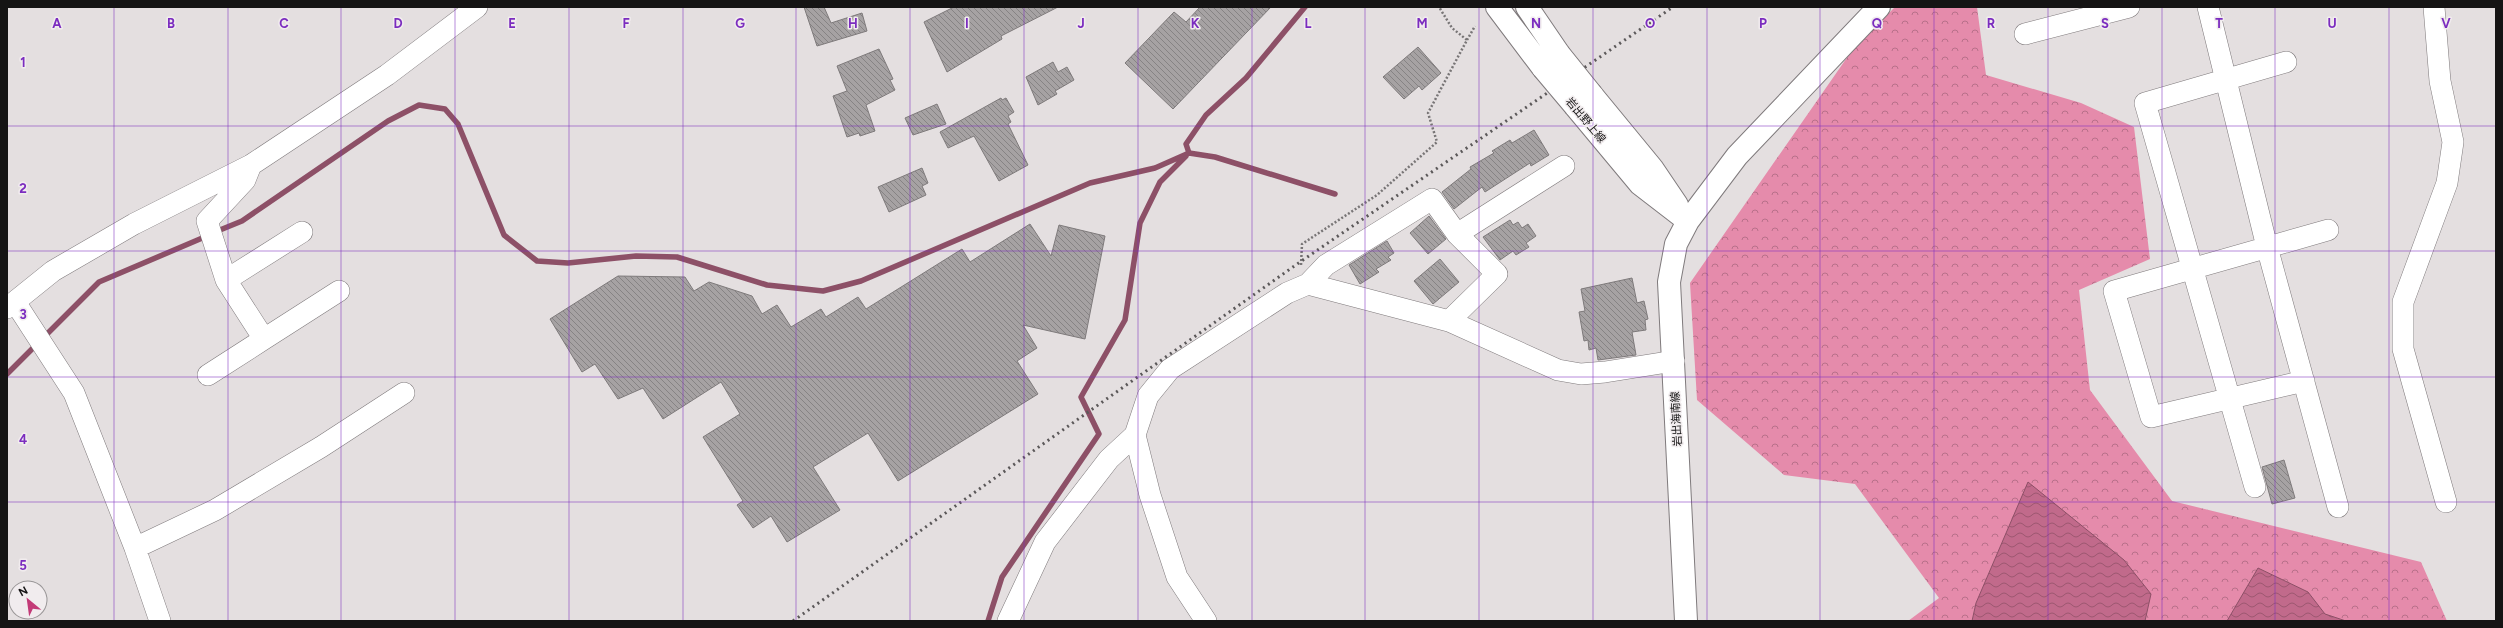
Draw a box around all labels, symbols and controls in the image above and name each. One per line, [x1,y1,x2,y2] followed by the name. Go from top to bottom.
[52,16,62,31] text: A
[167,16,175,31] text: B
[279,16,289,31] text: C
[393,16,403,31] text: D
[508,16,516,31] text: E
[622,16,630,31] text: F
[735,16,745,31] text: G
[848,16,858,31] text: H
[965,16,969,31] text: I
[1077,16,1085,31] text: J
[1191,16,1200,31] text: K
[1305,16,1312,31] text: L
[1416,16,1428,31] text: M
[1531,16,1541,31] text: N
[1645,16,1655,31] text: O
[1759,16,1767,31] text: P
[1872,16,1882,31] text: Q
[1987,16,1996,31] text: R
[2101,16,2109,31] text: S
[2215,16,2223,31] text: T
[2327,16,2337,31] text: U
[2441,16,2451,31] text: V
[20,55,26,70] text: 1
[1563,95,1608,146] street label: 岩出野上線
[19,181,27,196] text: 2
[19,307,27,322] text: 3
[1669,391,1684,447] street label: 岩出海南線
[19,432,27,447] text: 4
[19,558,27,573] text: 5
[8,580,48,620] north arrow
[17,584,30,599] text: N

